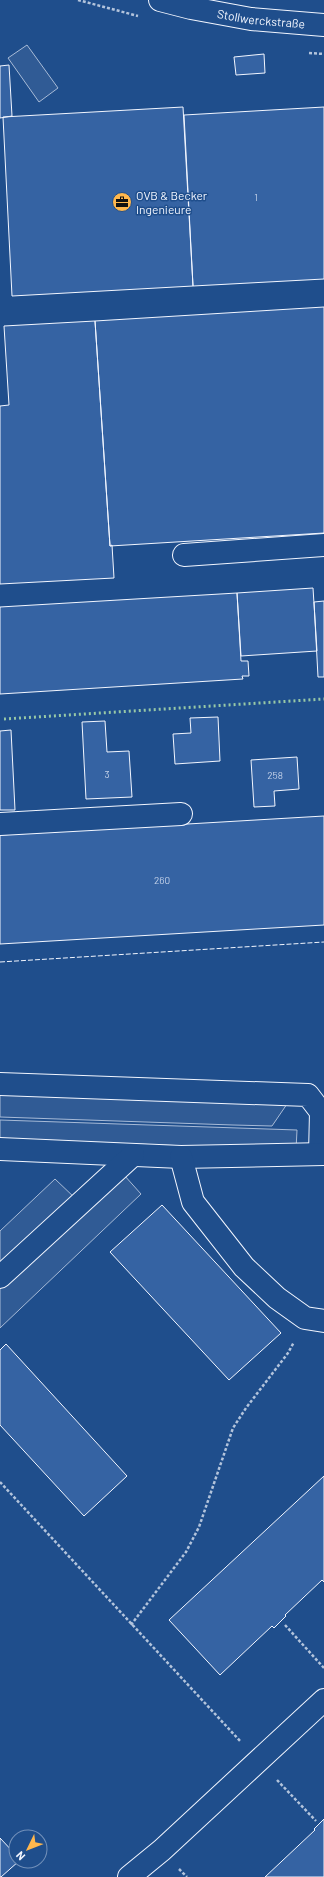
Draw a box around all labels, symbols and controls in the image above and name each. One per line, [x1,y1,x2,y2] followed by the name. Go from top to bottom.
[216,6,306,30] street label: Stollwerckstraße
[136,188,208,216] place label: OVB & Becker Ingenieure
[111,191,133,213] office icon: OVB & Becker Ingenieure
[254,191,258,203] house number: 1
[104,768,110,780] house number: 3
[267,769,283,781] house number: 258
[154,874,170,886] house number: 260
[8,1829,48,1869] north arrow
[13,1849,28,1863] text: N

